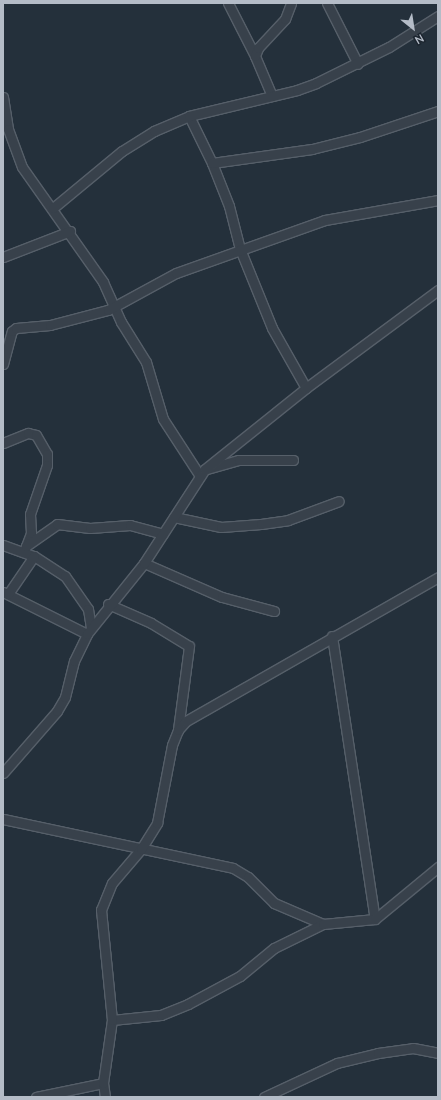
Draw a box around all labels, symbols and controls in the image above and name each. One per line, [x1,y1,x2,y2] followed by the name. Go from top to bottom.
[393,8,433,48] north arrow
[412,30,427,47] text: N

